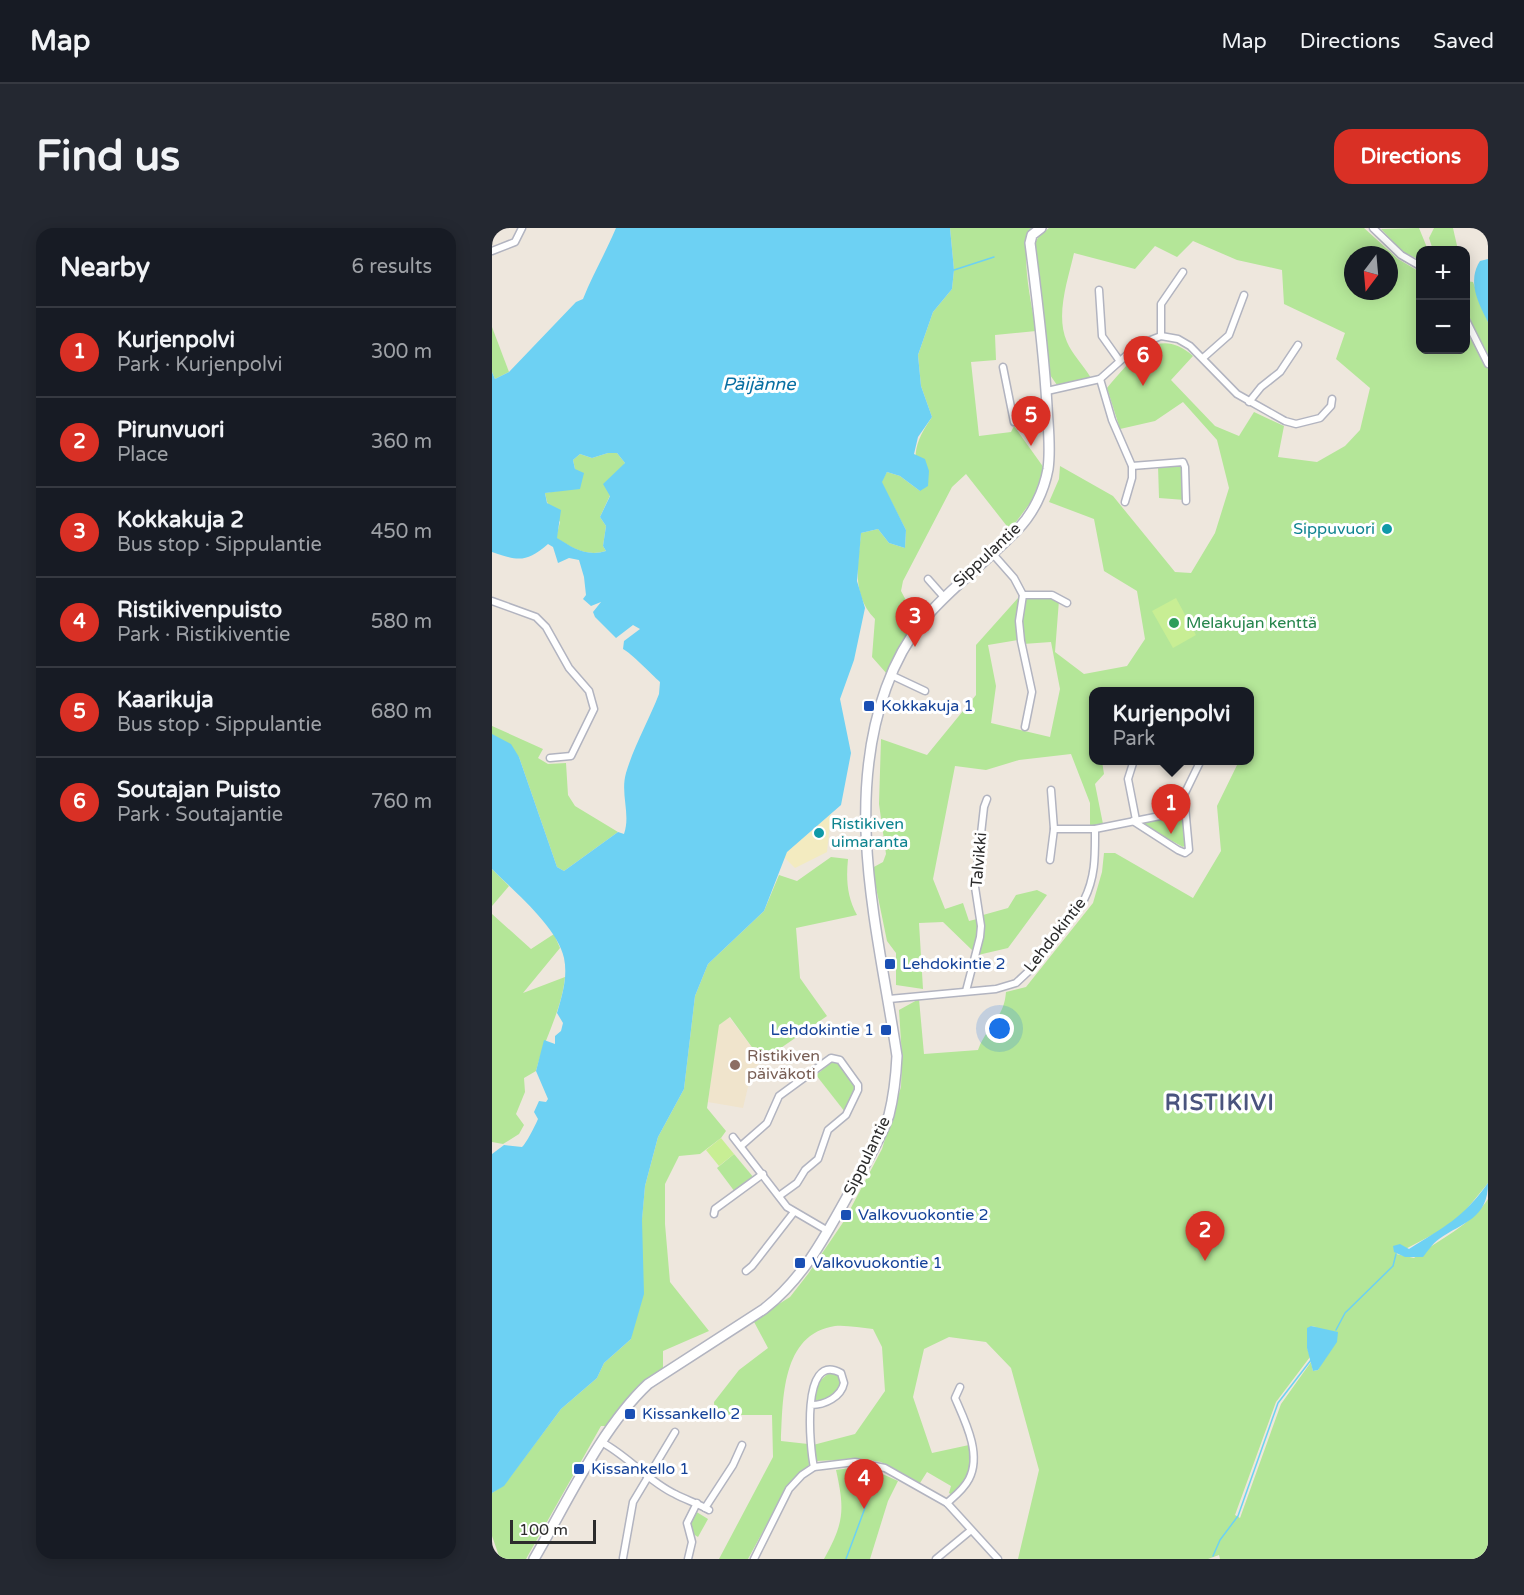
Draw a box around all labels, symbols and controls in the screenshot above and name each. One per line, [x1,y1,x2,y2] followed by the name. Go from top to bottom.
[30,24,90,58] text: Map
[1221,29,1267,54] text: Map
[1300,29,1400,54] text: Directions
[1433,29,1494,54] text: Saved
[1334,129,1488,184] button: Directions
[36,131,180,182] text: Find us
[1344,246,1398,300] north arrow
[1416,246,1470,354] map controls
[1416,246,1470,300] button: +
[60,252,150,283] text: Nearby
[352,255,432,279] text: 6 results
[1416,300,1470,354] button: −
[117,327,235,353] text: Kurjenpolvi
[1124,336,1162,386] pin: 6
[73,340,86,364] text: 1
[371,340,432,364] text: 300 m
[117,353,282,377] text: Park · Kurjenpolvi
[722,373,796,395] water label: Päijänne
[1012,396,1050,446] pin: 5
[117,417,224,443] text: Pirunvuori
[73,430,86,454] text: 2
[371,430,432,454] text: 360 m
[117,443,168,467] text: Place
[117,507,244,533] text: Kokkakuja 2
[949,519,1025,591] street label: Sippulantie
[1293,519,1375,539] place label: Sippuvuori
[73,520,86,544] text: 3
[371,520,432,544] text: 450 m
[1380,522,1394,536] marker: Sippuvuori
[117,533,322,557] text: Bus stop · Sippulantie
[117,597,282,623] text: Ristikivenpuisto
[896,598,934,647] pin: 3
[73,610,86,634] text: 4
[371,610,432,634] text: 580 m
[1186,613,1317,633] place label: Melakujan kenttä
[1167,616,1181,630] marker: Melakujan kenttä
[117,623,290,647] text: Park · Ristikiventie
[117,687,214,713] text: Kaarikuja
[1089,687,1254,765] popup
[881,696,973,716] place label: Kokkakuja 1
[862,699,876,713] marker: Kokkakuja 1
[73,700,86,724] text: 5
[371,700,432,724] text: 680 m
[1113,701,1230,727] text: Kurjenpolvi
[117,713,322,737] text: Bus stop · Sippulantie
[1113,727,1155,751] text: Park
[117,777,281,803] text: Soutajan Puisto
[1152,784,1190,834] pin: 1
[73,790,86,814] text: 6
[371,790,432,814] text: 760 m
[117,803,283,827] text: Park · Soutajantie
[831,814,908,852] place label: Ristikiven uimaranta
[812,826,826,840] marker: Ristikiven uimaranta
[967,832,991,888] street label: Talvikki
[1020,894,1090,976] street label: Lehdokintie
[902,954,1005,974] place label: Lehdokintie 2
[883,957,897,971] marker: Lehdokintie 2
[985,1014,1014,1043] your location
[771,1020,874,1040] place label: Lehdokintie 1
[879,1023,893,1037] marker: Lehdokintie 1
[747,1046,820,1084] place label: Ristikiven päiväkoti
[728,1058,742,1072] marker: Ristikiven päiväkoti
[1165,1090,1275,1116] district label: RISTIKIVI
[839,1113,895,1199] street label: Sippulantie
[858,1205,989,1225] place label: Valkovuokontie 2
[839,1208,853,1222] marker: Valkovuokontie 2
[1186,1212,1224,1261] pin: 2
[812,1253,943,1273] place label: Valkovuokontie 1
[793,1256,807,1270] marker: Valkovuokontie 1
[642,1404,740,1424] place label: Kissankello 2
[623,1407,637,1421] marker: Kissankello 2
[591,1459,689,1479] place label: Kissankello 1
[844,1460,884,1509] pin: 4
[572,1462,586,1476] marker: Kissankello 1
[510,1517,596,1544] scale bar
[519,1520,568,1540] text: 100 m

